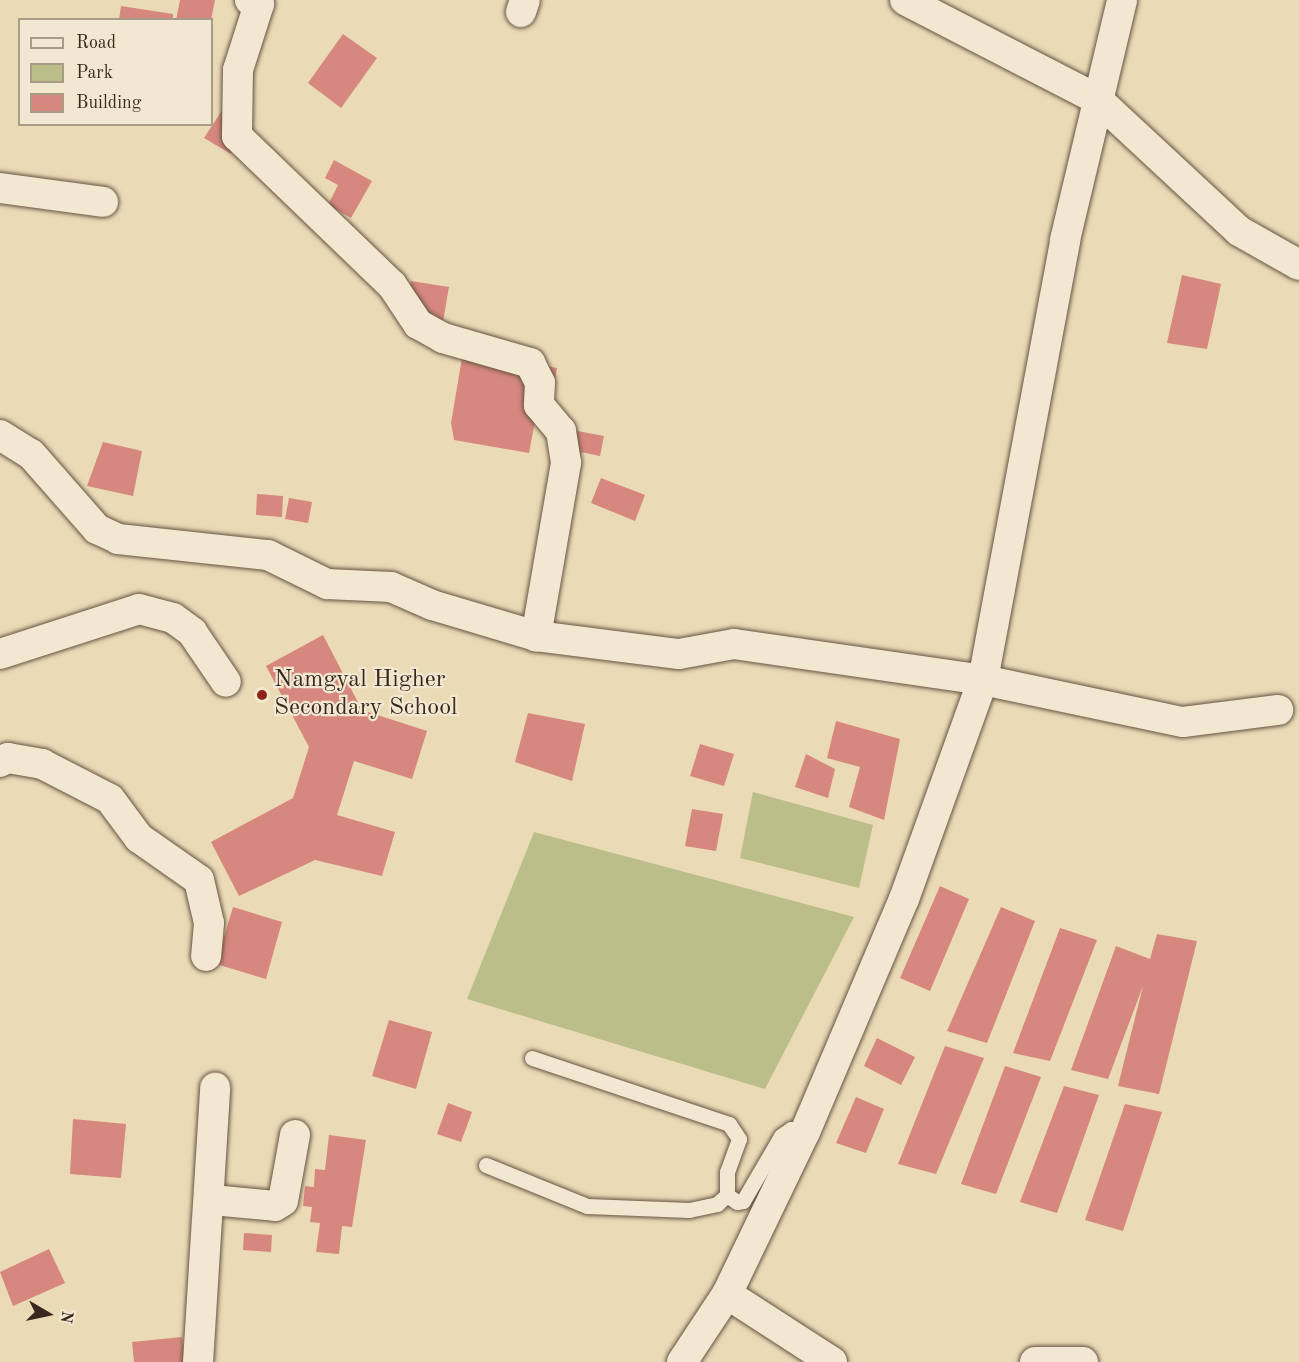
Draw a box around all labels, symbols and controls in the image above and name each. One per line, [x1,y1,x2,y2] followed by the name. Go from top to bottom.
[18,18,213,126] legend
[76,34,116,52] text: Road
[76,64,113,82] text: Park
[76,94,141,112] text: Building
[274,667,458,723] place label: Namgyal Higher Secondary School
[255,688,269,702] marker: Namgyal Higher Secondary School
[18,1284,78,1344] north arrow
[57,1310,75,1324] text: N

